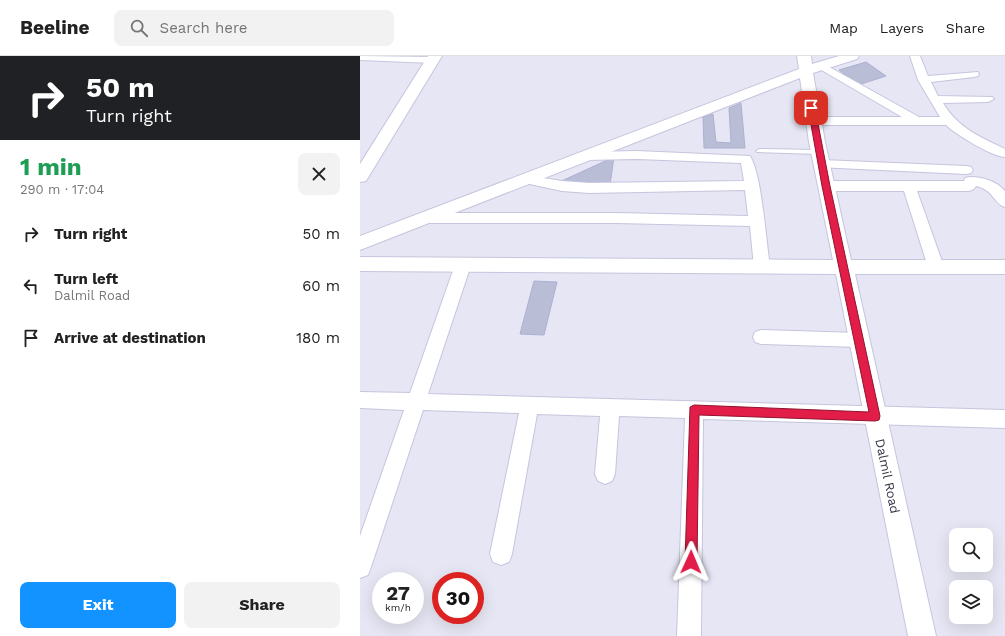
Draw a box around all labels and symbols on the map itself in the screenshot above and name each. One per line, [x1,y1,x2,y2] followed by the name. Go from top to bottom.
[794,91,828,125] pin
[872,437,903,515] street label: Dalmil Road
[670,541,712,583] position arrow
[432,572,484,624] speed limit sign: 30

